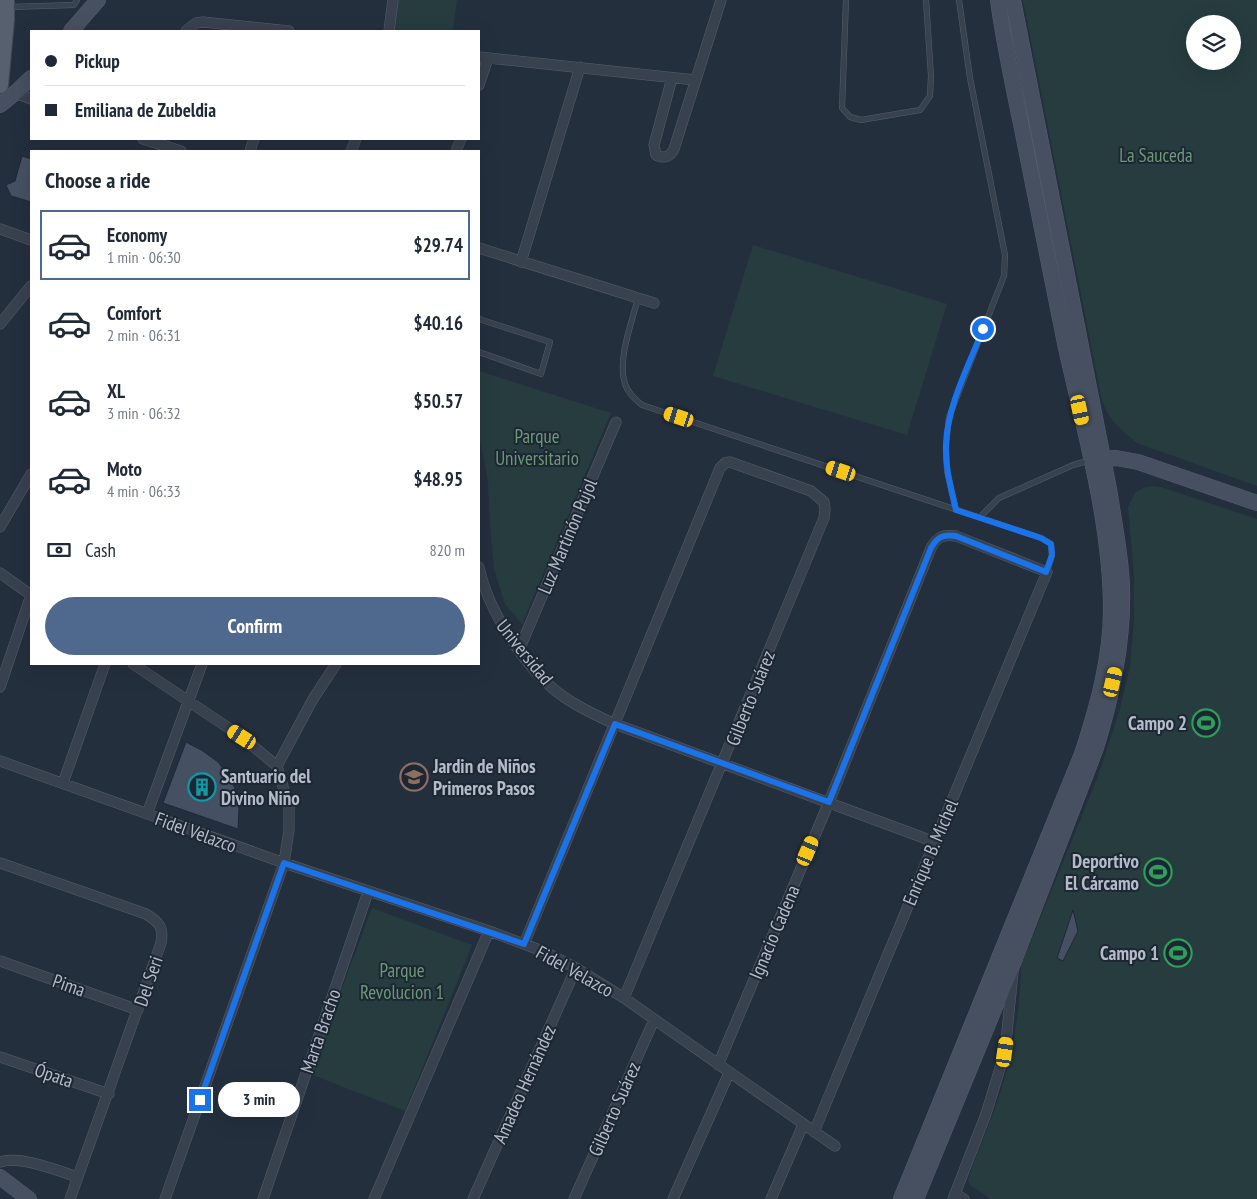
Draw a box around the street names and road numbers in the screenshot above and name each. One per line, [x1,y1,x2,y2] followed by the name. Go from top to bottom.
[532,474,602,597] street label: Luz Martinón Pujol
[491,614,559,690] street label: Universidad
[720,647,780,749] street label: Gilberto Suárez
[897,795,963,909] street label: Enrique B. Michel
[152,806,240,858] street label: Fidel Velazco
[743,881,805,983] street label: Ignacio Cadena
[532,940,618,1002] street label: Fidel Velazco
[128,953,168,1009] street label: Del Seri
[50,968,88,1002] street label: Pima
[294,986,346,1076] street label: Marta Bracho
[487,1021,561,1147] street label: Amadeo Hernández
[32,1057,76,1093] street label: Ópata
[583,1058,646,1160] street label: Gilberto Suárez

